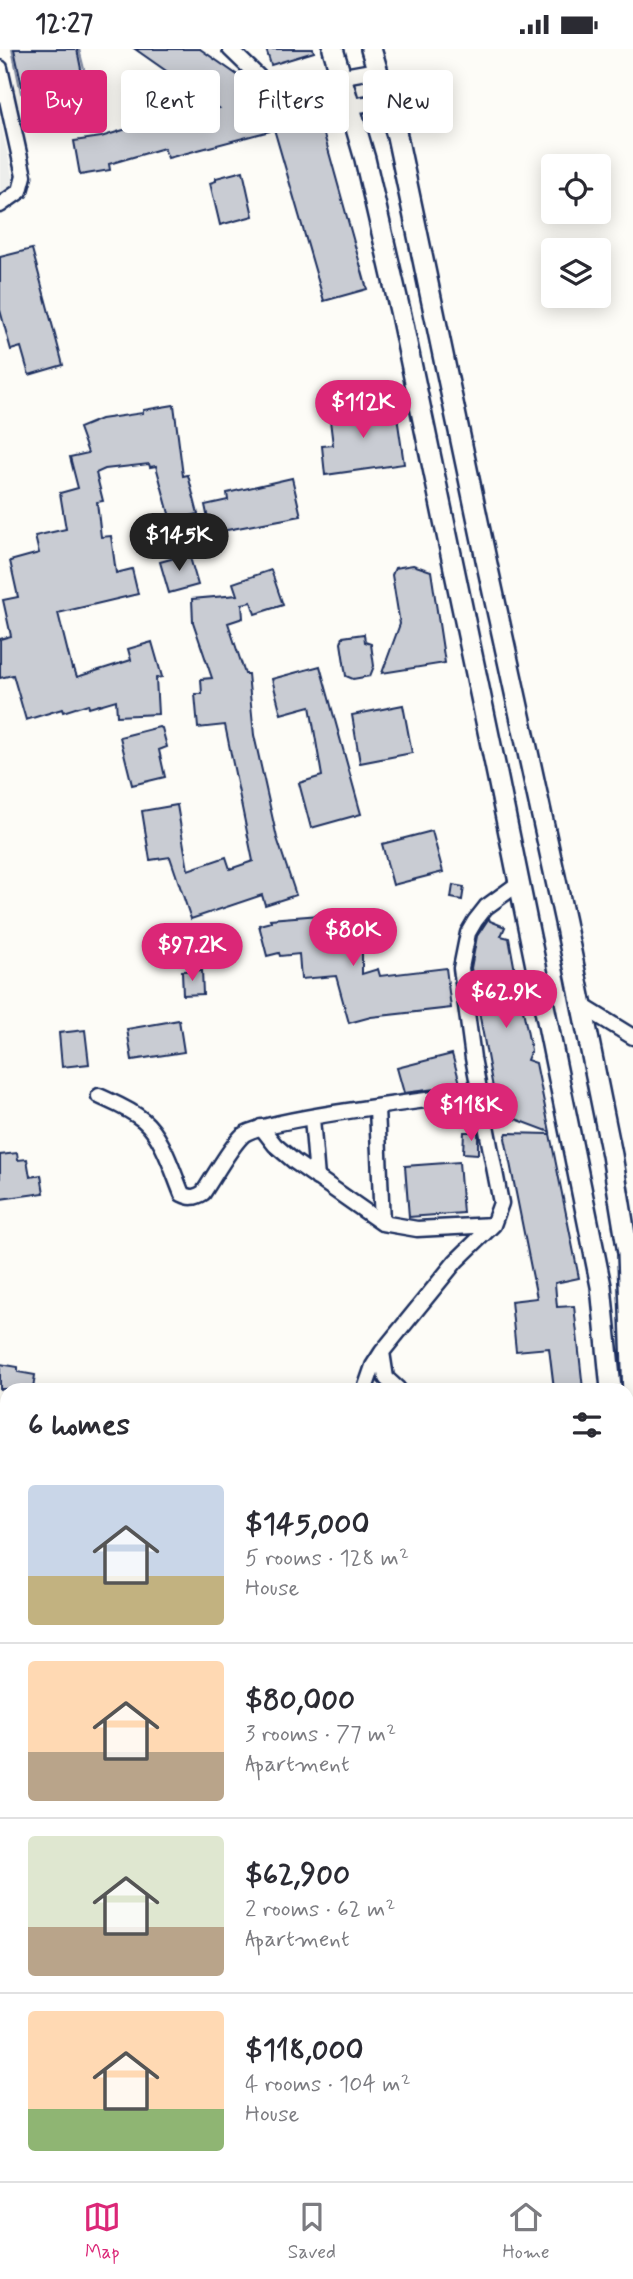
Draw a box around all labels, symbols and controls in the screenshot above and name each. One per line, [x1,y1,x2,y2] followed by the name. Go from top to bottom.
[35,8,93,42] text: 12:27
[21,70,107,133] chip: Buy
[121,70,220,133] chip: Rent
[234,70,349,133] chip: Filters
[363,70,453,133] chip: New
[541,154,611,308] map controls
[541,154,611,224] button: locate
[541,238,611,308] button: layers
[314,381,412,440] pin: $112K
[331,388,395,418] text: $112K
[130,513,228,573] pin: $145K
[146,521,212,551] text: $145K
[312,909,394,968] pin: $80K
[325,916,381,946] text: $80K
[135,923,249,983] pin: $97.2K
[158,931,226,961] text: $97.2K
[449,971,563,1030] pin: $62.9K
[471,978,541,1008] text: $62.9K
[422,1083,520,1143] pin: $118K
[440,1091,502,1121] text: $118K
[28,1406,130,1445] text: 6 homes
[568,1406,606,1444] icon: filters
[245,1505,369,1544] text: $145,000
[84,1513,168,1597] icon: home
[245,1544,409,1574] text: 5 rooms · 128 m²
[245,1574,299,1604] text: House
[245,1681,355,1720] text: $80,000
[84,1689,168,1773] icon: home
[245,1720,396,1750] text: 3 rooms · 77 m²
[245,1750,350,1780] text: Apartment
[245,1856,350,1895] text: $62,900
[84,1864,168,1948] icon: home
[245,1895,396,1925] text: 2 rooms · 62 m²
[245,1925,350,1955] text: Apartment
[245,2031,364,2070] text: $118,000
[84,2039,168,2123] icon: home
[245,2070,411,2100] text: 4 rooms · 104 m²
[245,2100,299,2130] text: House
[83,2198,121,2265] tab: Map
[288,2198,336,2265] tab: Saved
[502,2198,550,2265] tab: Home

